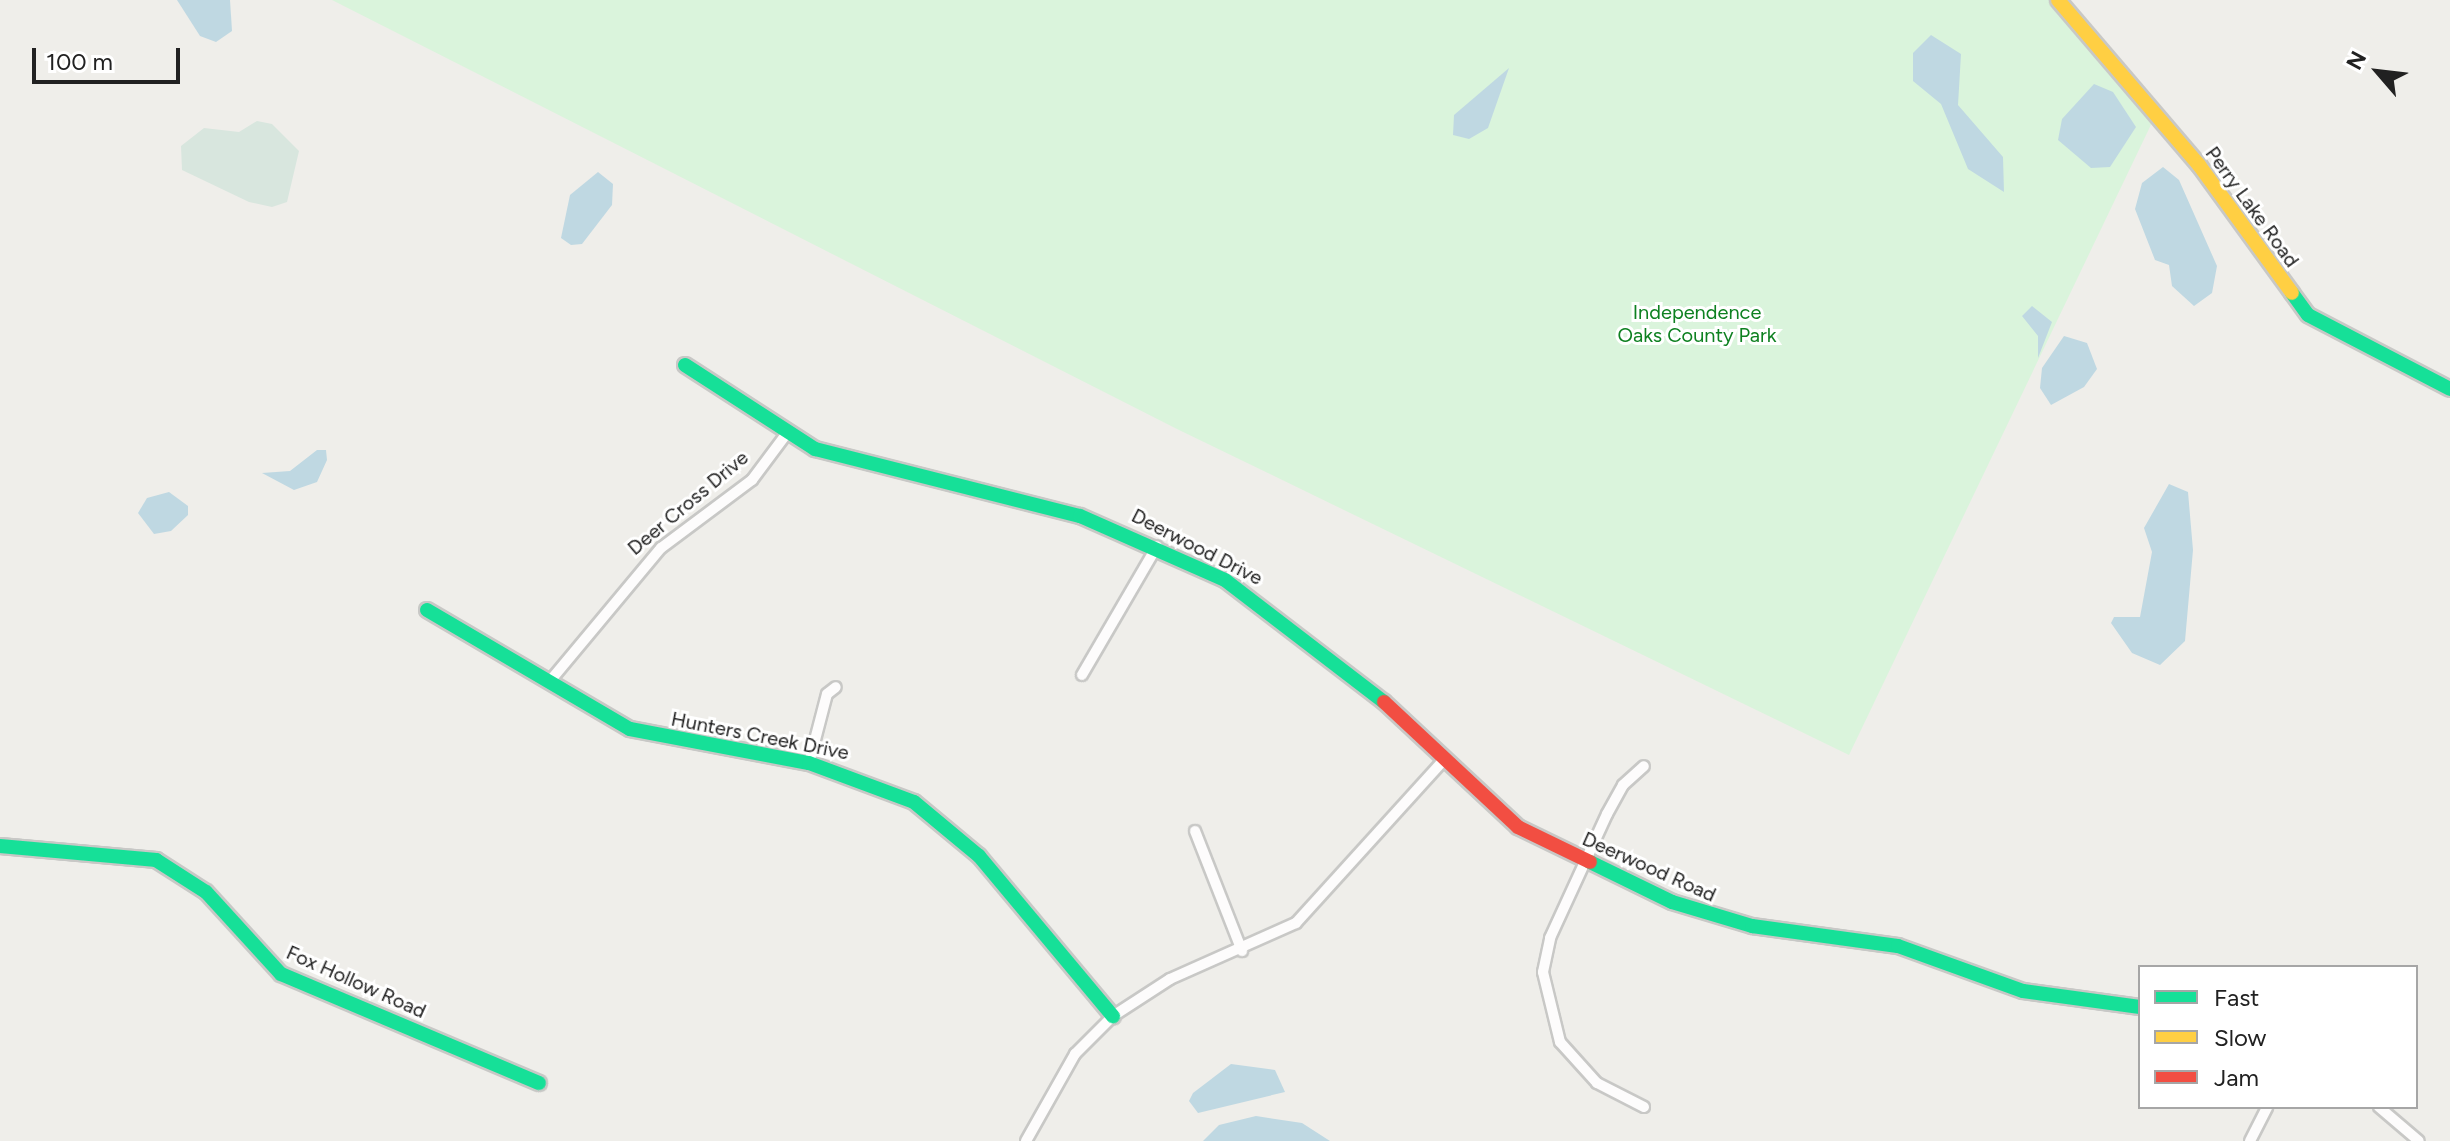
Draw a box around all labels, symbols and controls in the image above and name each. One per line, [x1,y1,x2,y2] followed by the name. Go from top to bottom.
[36,32,184,82] scale bar
[2338,32,2418,112] north arrow
[46,47,113,76] text: 100 m
[2340,47,2372,74] text: N
[2200,142,2304,272] street label: Perry Lake Road
[1617,300,1777,347] park label: Independence Oaks County Park
[623,446,753,560] street label: Deer Cross Drive
[1127,504,1267,590] street label: Deerwood Drive
[669,707,851,765] street label: Hunters Creek Drive
[1578,827,1720,907] street label: Deerwood Road
[283,941,429,1023] street label: Fox Hollow Road
[2138,965,2418,1109] legend
[2214,983,2259,1012] text: Fast
[2214,1023,2266,1052] text: Slow
[2214,1063,2259,1092] text: Jam

